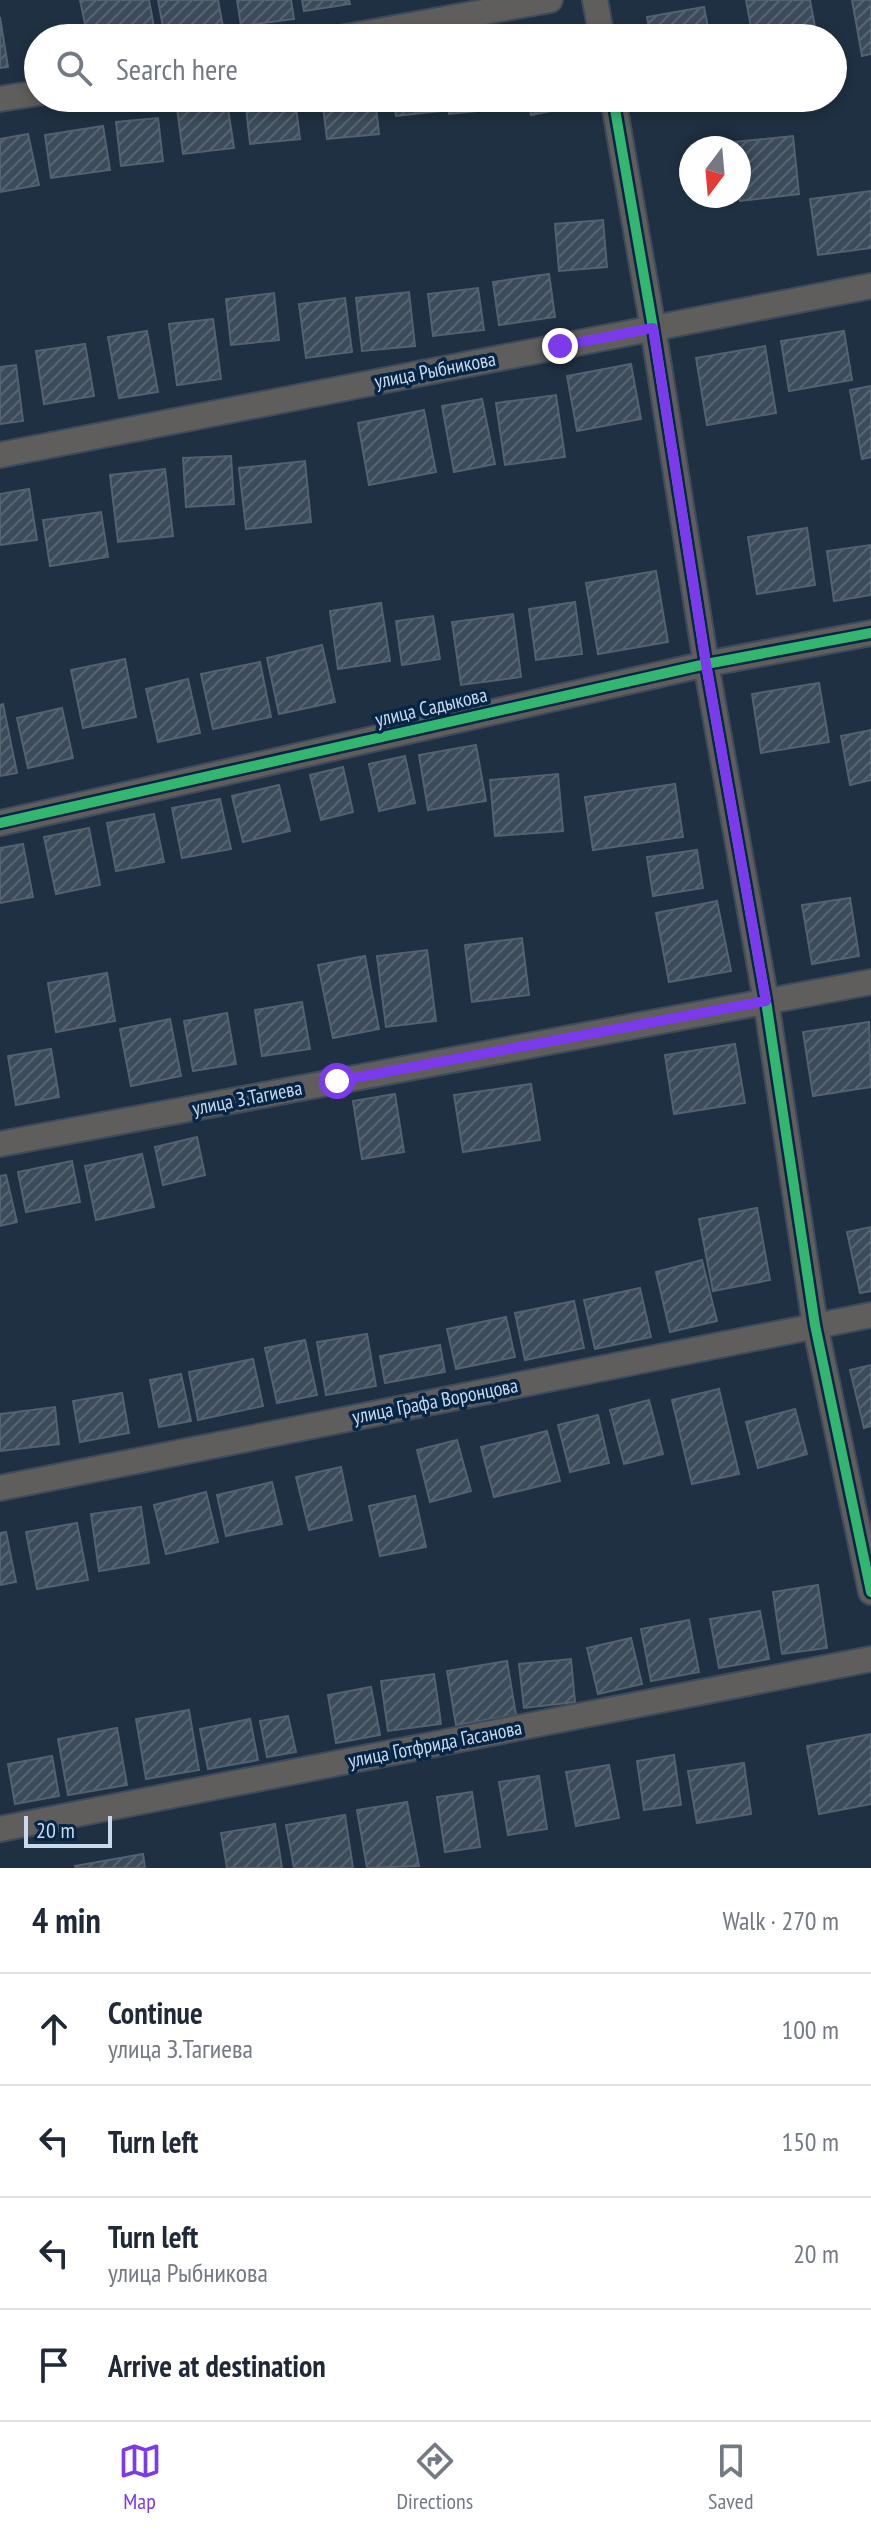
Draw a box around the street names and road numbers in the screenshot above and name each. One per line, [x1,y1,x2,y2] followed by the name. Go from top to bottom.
[372,346,498,394] street label: улица Рыбникова
[372,681,490,733] street label: улица Садыкова
[190,1075,304,1121] street label: улица З.Тагиева
[350,1372,520,1430] street label: улица Графа Воронцова
[346,1714,524,1774] street label: улица Готфрида Гасанова

